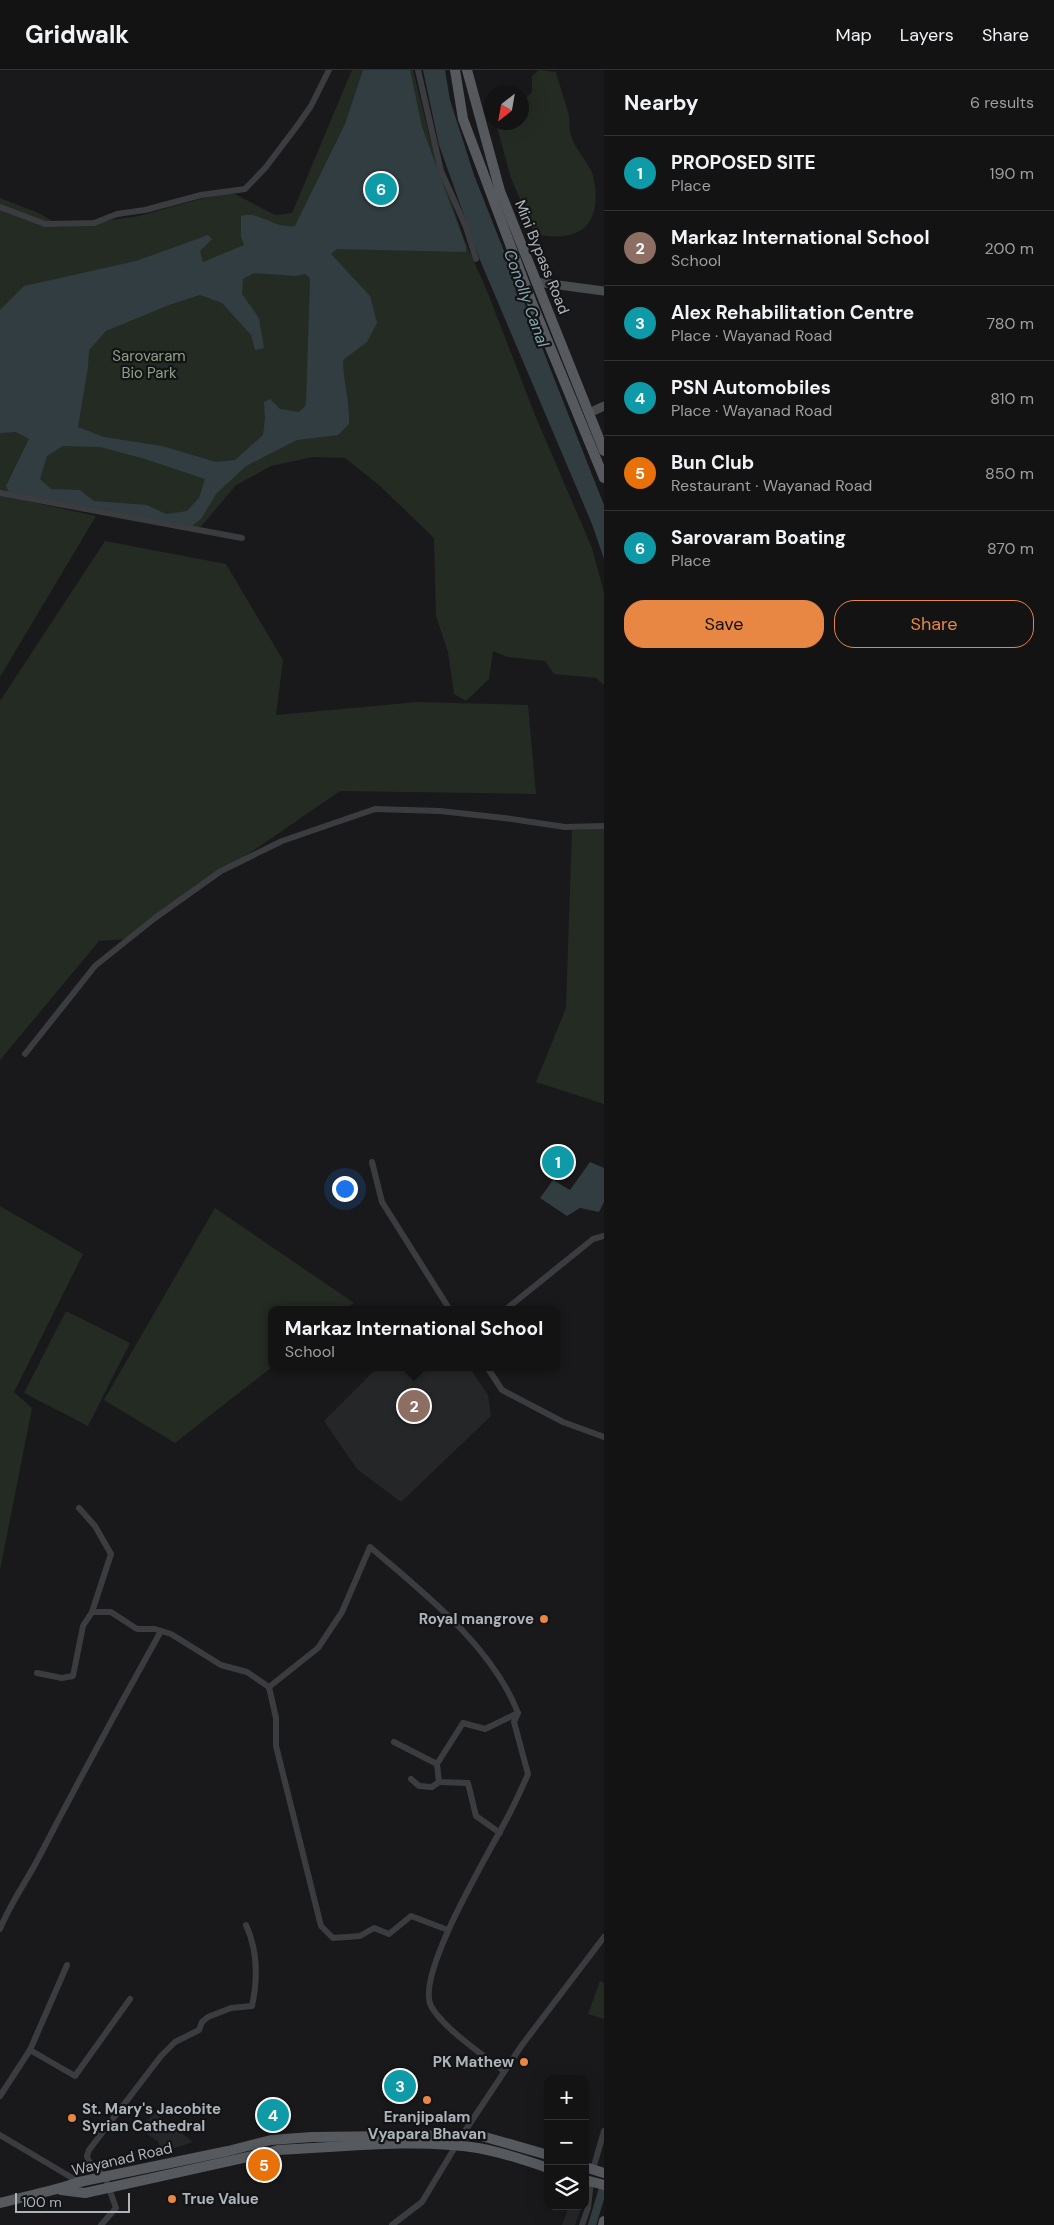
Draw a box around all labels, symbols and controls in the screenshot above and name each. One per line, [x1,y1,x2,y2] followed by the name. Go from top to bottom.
[25,19,129,50] text: Gridwalk
[836,23,872,47] text: Map
[900,23,954,47] text: Layers
[982,23,1029,47] text: Share
[484,85,529,130] north arrow
[624,89,698,117] text: Nearby
[970,92,1034,113] text: 6 results
[671,150,816,175] text: PROPOSED SITE
[637,163,643,184] text: 1
[990,163,1034,184] text: 190 m
[365,170,397,208] pin: 6
[671,175,711,196] text: Place
[510,197,574,317] street label: Mini Bypass Road
[671,225,930,250] text: Markaz International School
[635,238,645,259] text: 2
[985,238,1034,259] text: 200 m
[499,247,554,350] water label: Conolly Canal
[671,250,721,271] text: School
[671,300,914,325] text: Alex Rehabilitation Centre
[635,313,645,334] text: 3
[987,313,1034,334] text: 780 m
[671,325,832,346] text: Place · Wayanad Road
[112,346,186,383] park label: Sarovaram Bio Park
[671,375,831,400] text: PSN Automobiles
[635,388,645,409] text: 4
[990,388,1034,409] text: 810 m
[671,400,832,421] text: Place · Wayanad Road
[671,450,754,475] text: Bun Club
[635,463,645,484] text: 5
[985,463,1034,484] text: 850 m
[671,475,872,496] text: Restaurant · Wayanad Road
[671,525,846,550] text: Sarovaram Boating
[635,538,645,559] text: 6
[987,538,1034,559] text: 870 m
[671,550,711,571] text: Place
[624,600,824,648] button: Save
[834,600,1034,648] button: Share
[542,1143,574,1181] pin: 1
[332,1176,358,1202] your location
[268,1306,560,1371] popup
[285,1316,543,1341] text: Markaz International School
[285,1341,335,1362] text: School
[398,1387,430,1425] pin: 2
[419,1609,534,1629] place label: Royal mangrove
[538,1613,550,1625] marker: Royal mangrove
[433,2052,515,2072] place label: PK Mathew
[518,2056,530,2068] marker: PK Mathew
[384,2067,416,2105] pin: 3
[544,2075,589,2210] map controls
[544,2075,589,2120] button: +
[421,2094,433,2106] marker: Eranjipalam Vyapara Bhavan
[257,2096,289,2134] pin: 4
[82,2099,221,2136] place label: St. Mary's Jacobite Syrian Cathedral
[368,2107,486,2144] place label: Eranjipalam Vyapara Bhavan
[66,2112,78,2124] marker: St. Mary's Jacobite Syrian Cathedral
[544,2120,589,2165] button: −
[70,2138,174,2180] street label: Wayanad Road
[248,2146,280,2184] pin: 5
[544,2165,589,2210] button: layers
[182,2189,259,2209] place label: True Value
[15,2190,130,2213] scale bar
[22,2193,62,2211] text: 100 m
[166,2193,178,2205] marker: True Value

